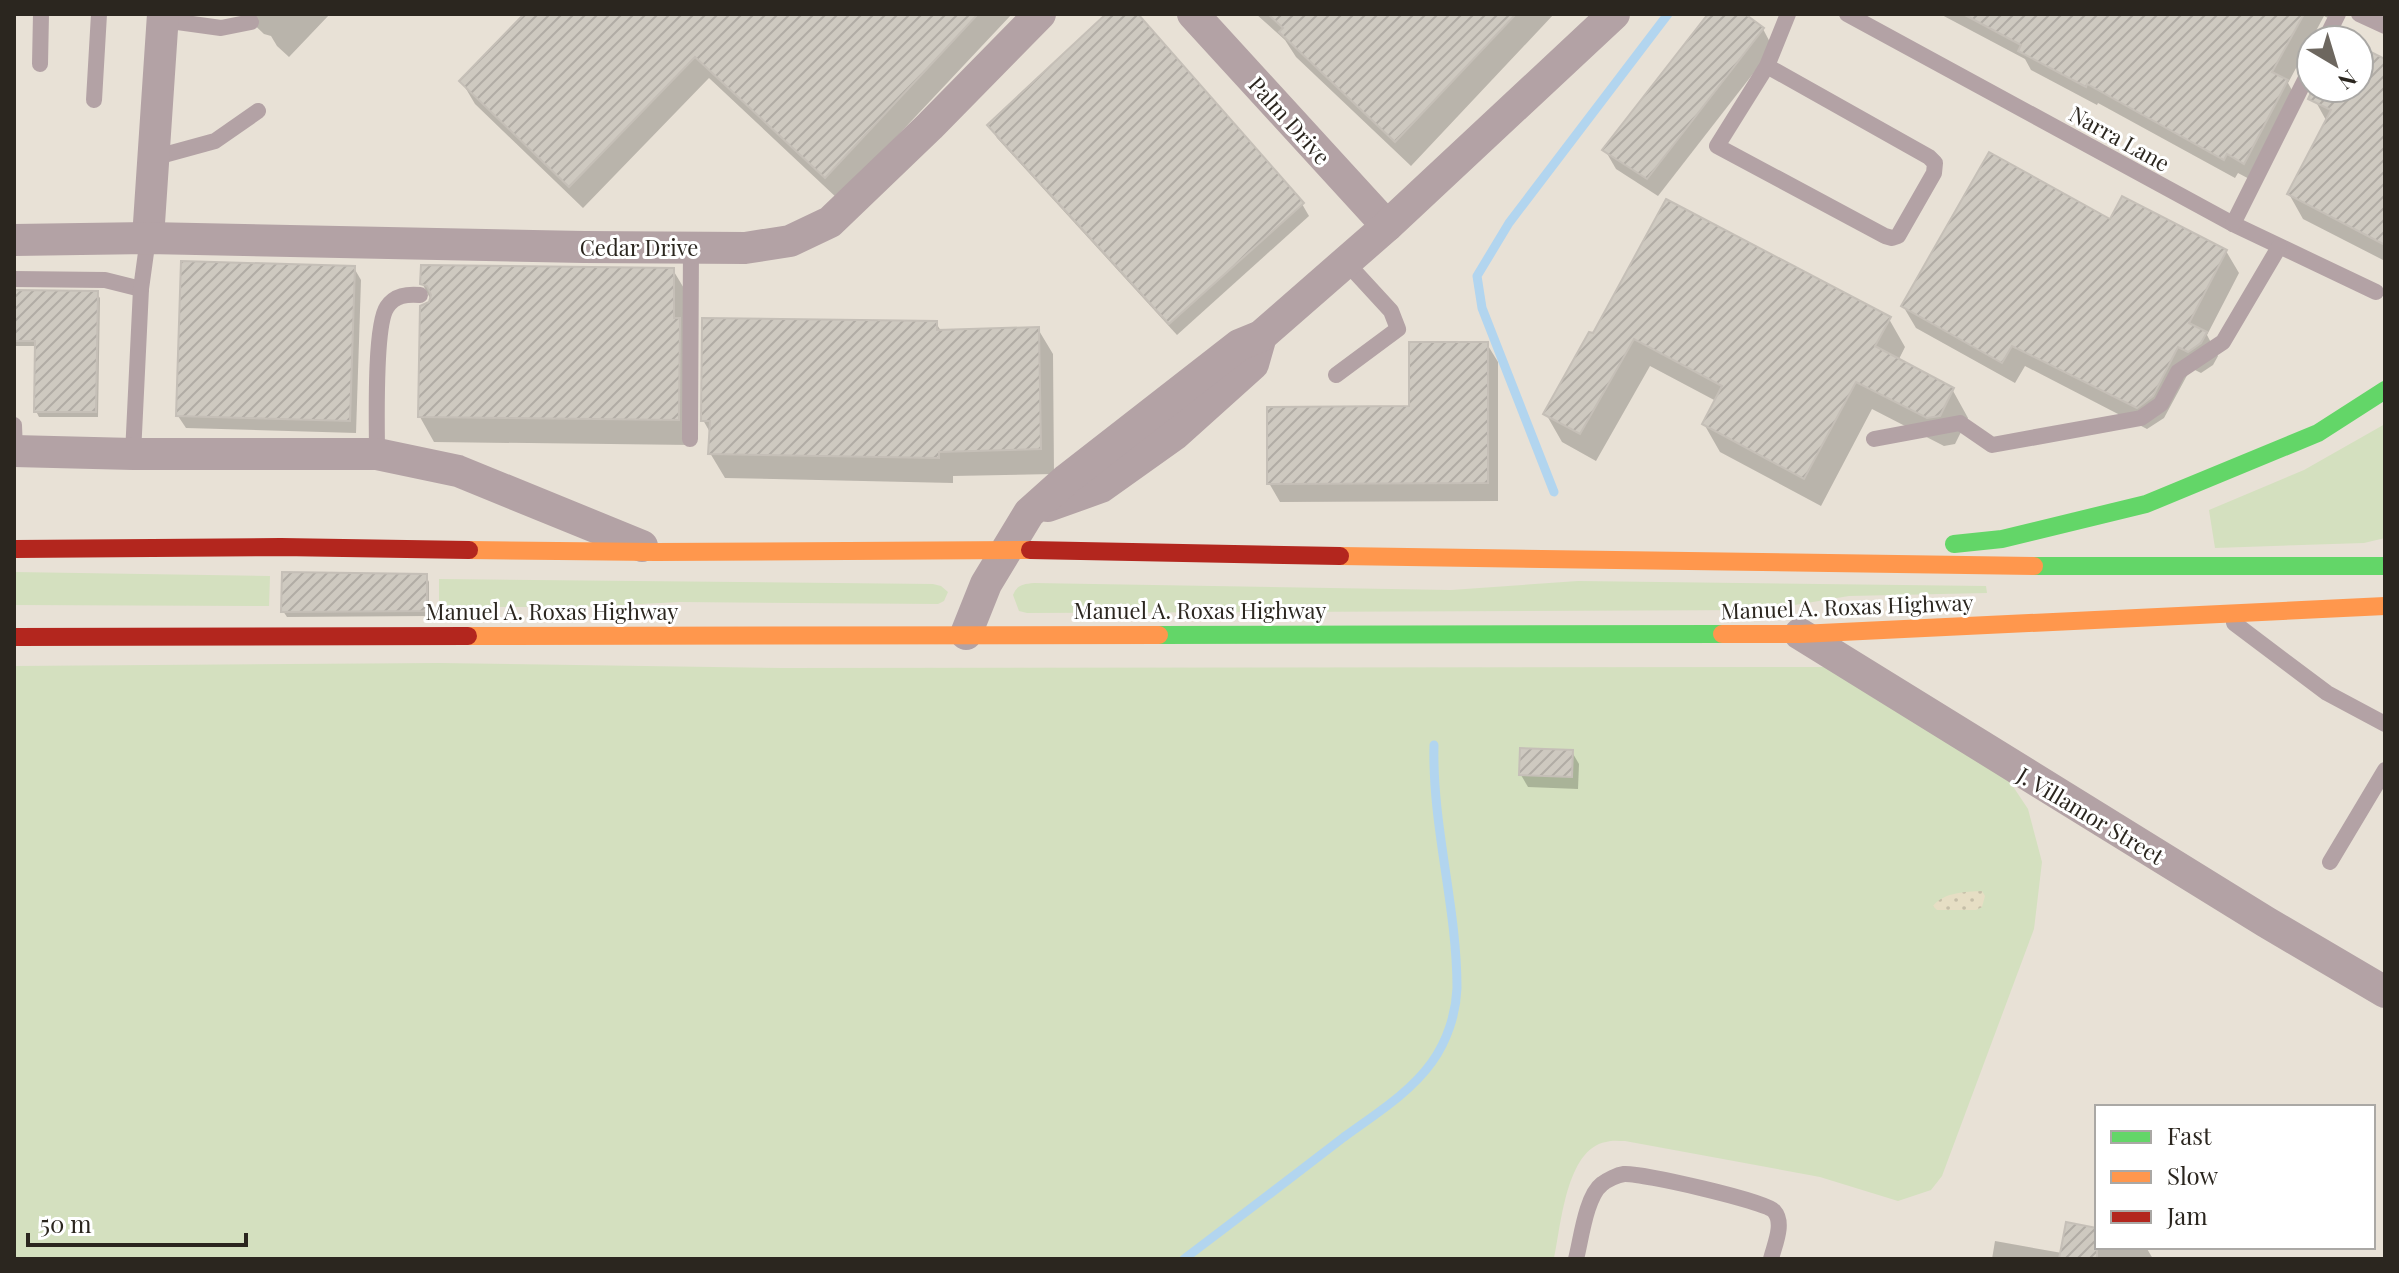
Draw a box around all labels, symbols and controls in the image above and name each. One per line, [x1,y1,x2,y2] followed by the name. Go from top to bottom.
[2295,24,2375,104] north arrow
[2332,64,2363,97] text: N
[1242,70,1338,170] street label: Palm Drive
[2065,98,2175,178] street label: Narra Lane
[580,232,698,262] street label: Cedar Drive
[1720,587,1974,625] street label: Manuel A. Roxas Highway
[1074,595,1326,625] street label: Manuel A. Roxas Highway
[426,596,678,626] street label: Manuel A. Roxas Highway
[2011,759,2171,871] street label: J. Villamor Street
[2095,1105,2375,1249] legend
[2167,1119,2212,1151] text: Fast
[2167,1159,2219,1191] text: Slow
[28,1197,246,1247] scale bar
[2166,1199,2208,1231] text: Jam
[40,1207,92,1239] text: 50 m

